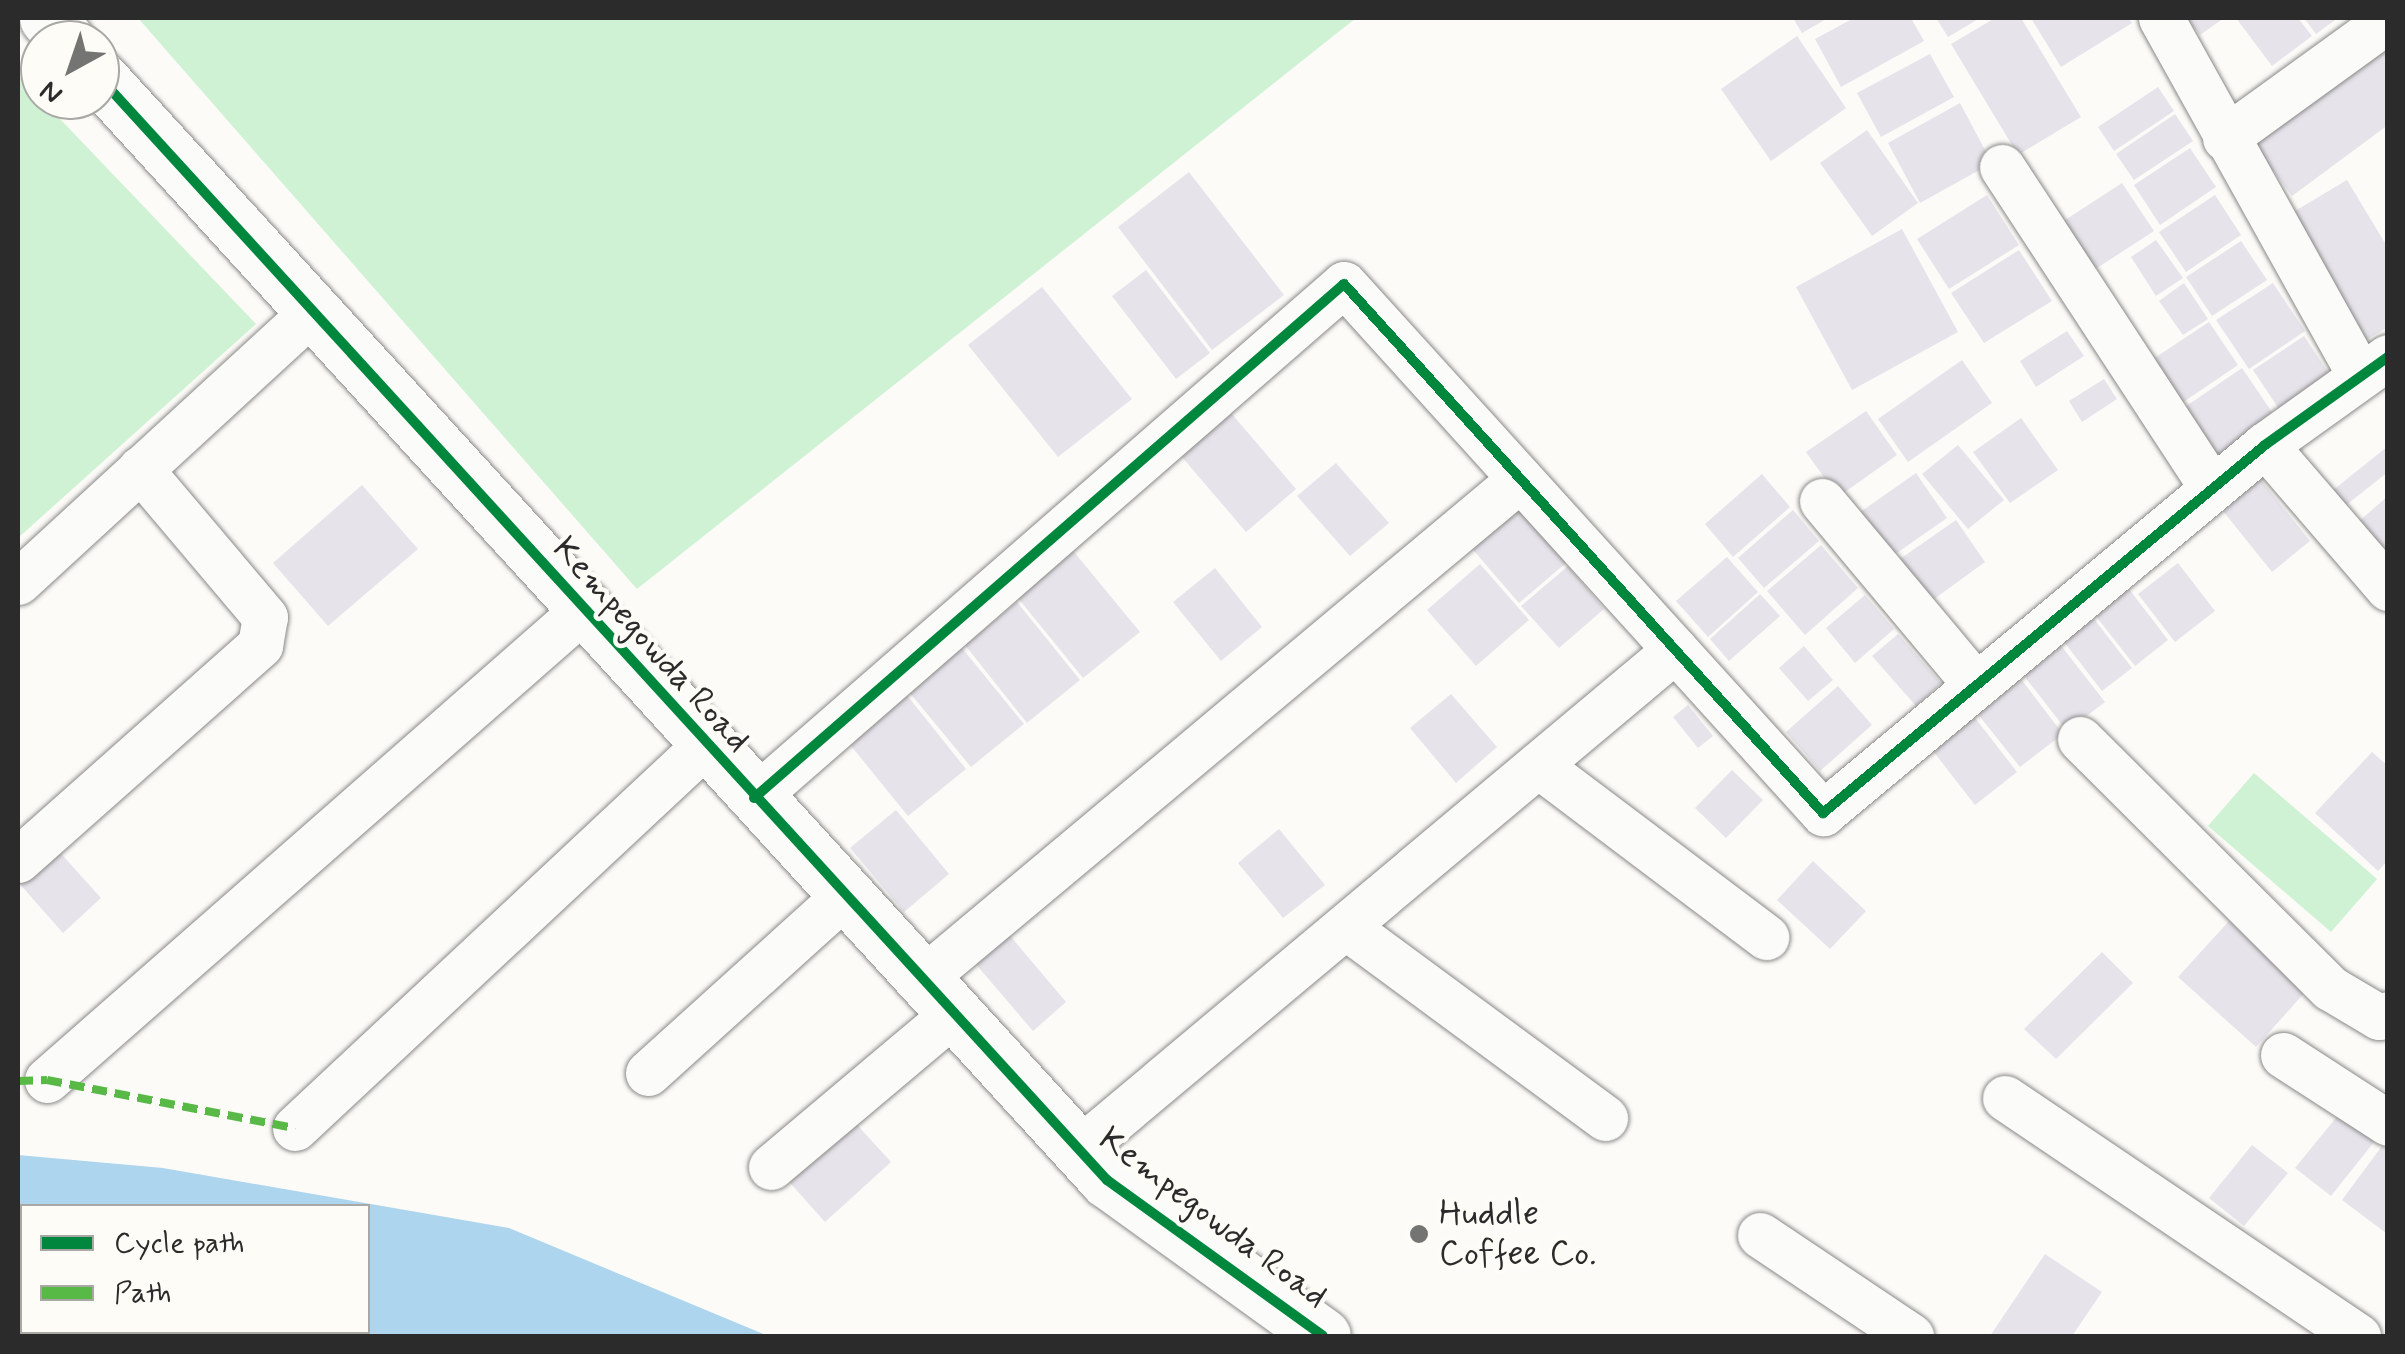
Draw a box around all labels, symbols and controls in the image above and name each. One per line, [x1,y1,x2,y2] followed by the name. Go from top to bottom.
[20,20,120,120] north arrow
[33,72,71,112] text: N
[544,530,758,760] street label: Kempegowda Road
[1092,1119,1334,1317] street label: Kempegowda Road
[1439,1193,1597,1275] place label: Huddle Coffee Co.
[20,1204,370,1334] legend
[1408,1223,1430,1245] marker: Huddle Coffee Co.
[114,1224,245,1263] text: Cycle path
[114,1274,172,1313] text: Path

